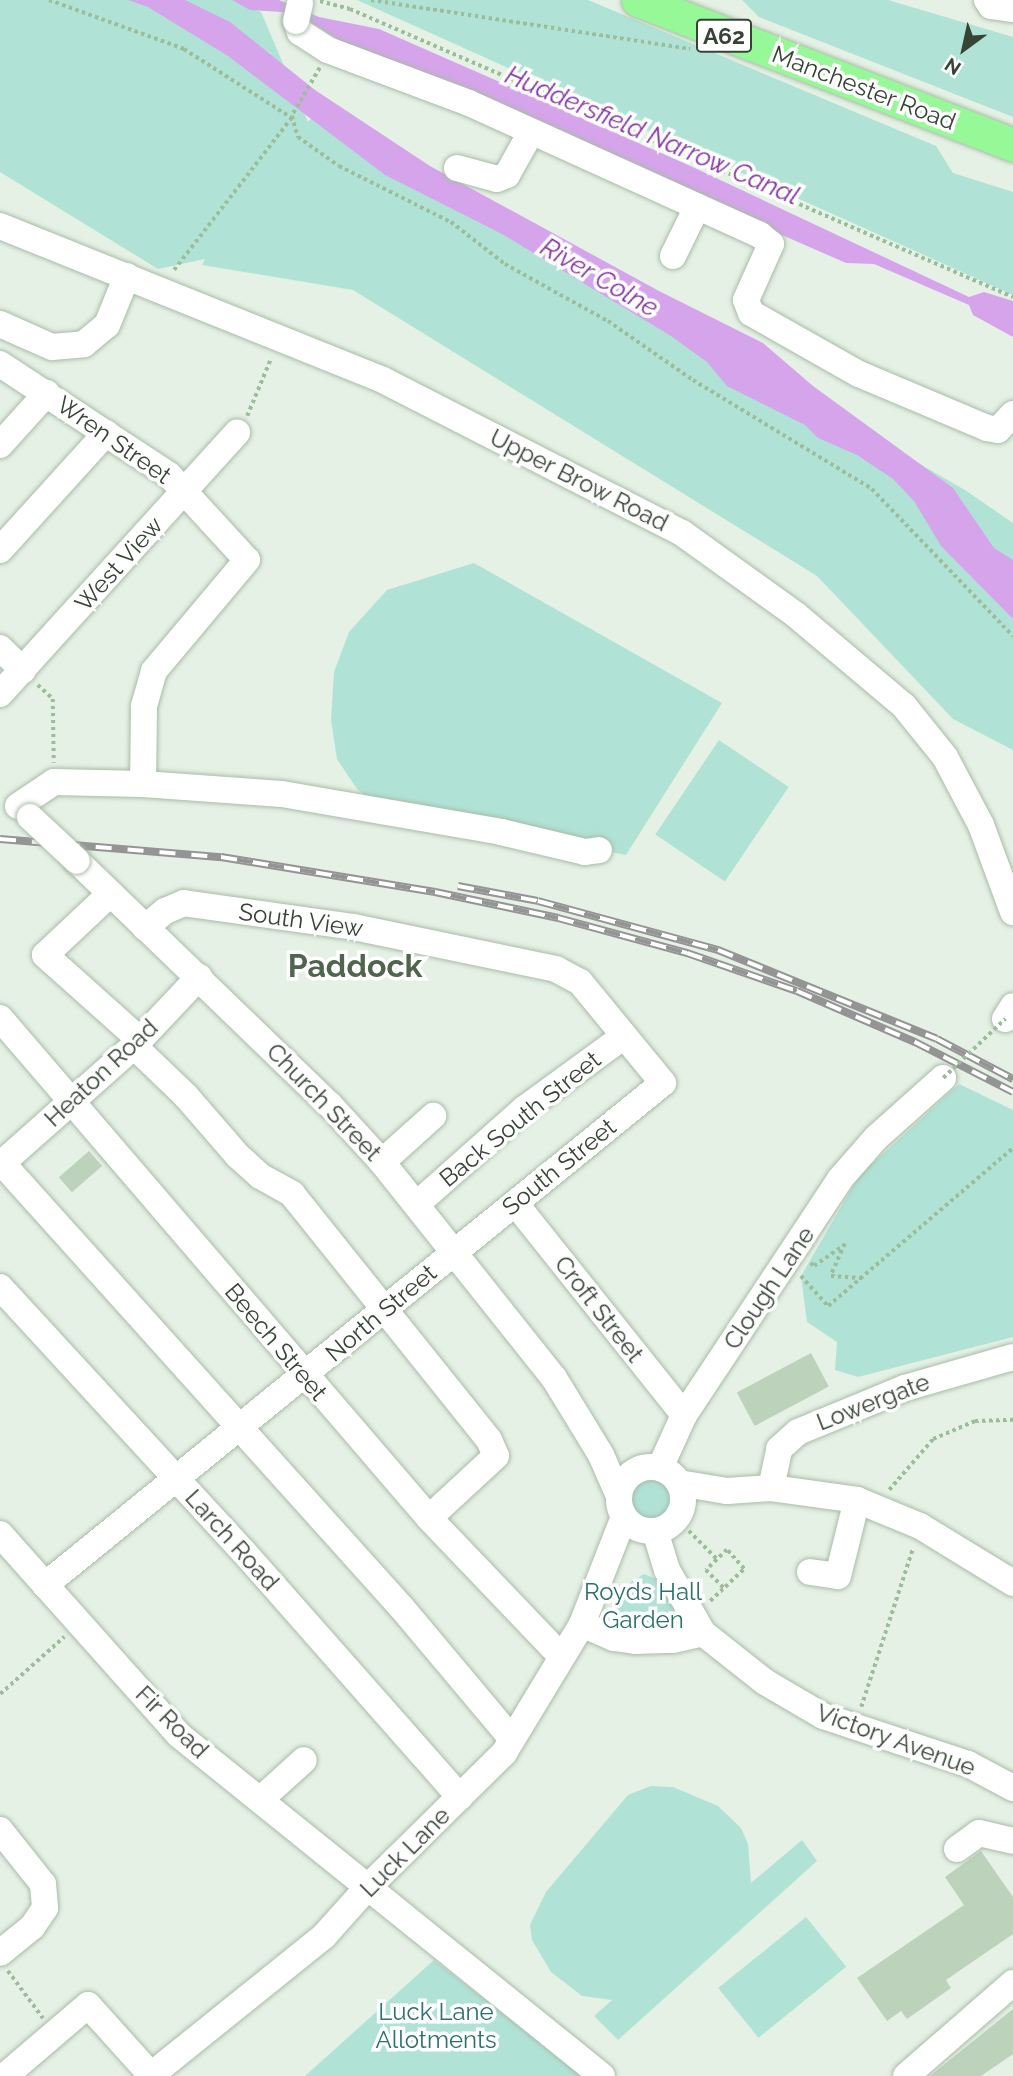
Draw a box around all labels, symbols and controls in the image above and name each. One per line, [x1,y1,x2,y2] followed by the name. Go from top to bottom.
[929,14,999,84] north arrow
[696,17,752,56] road number: A62
[768,40,960,136] street label: Manchester Road
[940,53,965,80] text: N
[500,60,804,212] water label: Huddersfield Narrow Canal
[535,232,663,324] water label: River Colne
[51,390,177,490] street label: Wren Street
[485,422,673,538] street label: Upper Brow Road
[69,510,169,618] street label: West View
[237,897,365,943] street label: South View
[288,947,422,985] district label: Paddock
[38,1013,164,1133] street label: Heaton Road
[261,1037,387,1167] street label: Church Street
[434,1045,606,1193] street label: Back South Street
[496,1112,622,1222] street label: South Street
[717,1221,821,1355] street label: Clough Lane
[549,1250,649,1368] street label: Croft Street
[320,1258,442,1368] street label: North Street
[219,1278,333,1406] street label: Beech Street
[813,1367,933,1437] street label: Lowergate
[179,1484,285,1596] street label: Larch Road
[584,1578,702,1634] park label: Royds Hall Garden
[129,1679,215,1765] street label: Fir Road
[812,1698,980,1782] street label: Victory Avenue
[354,1801,456,1903] street label: Luck Lane
[375,1998,497,2054] park label: Luck Lane Allotments

